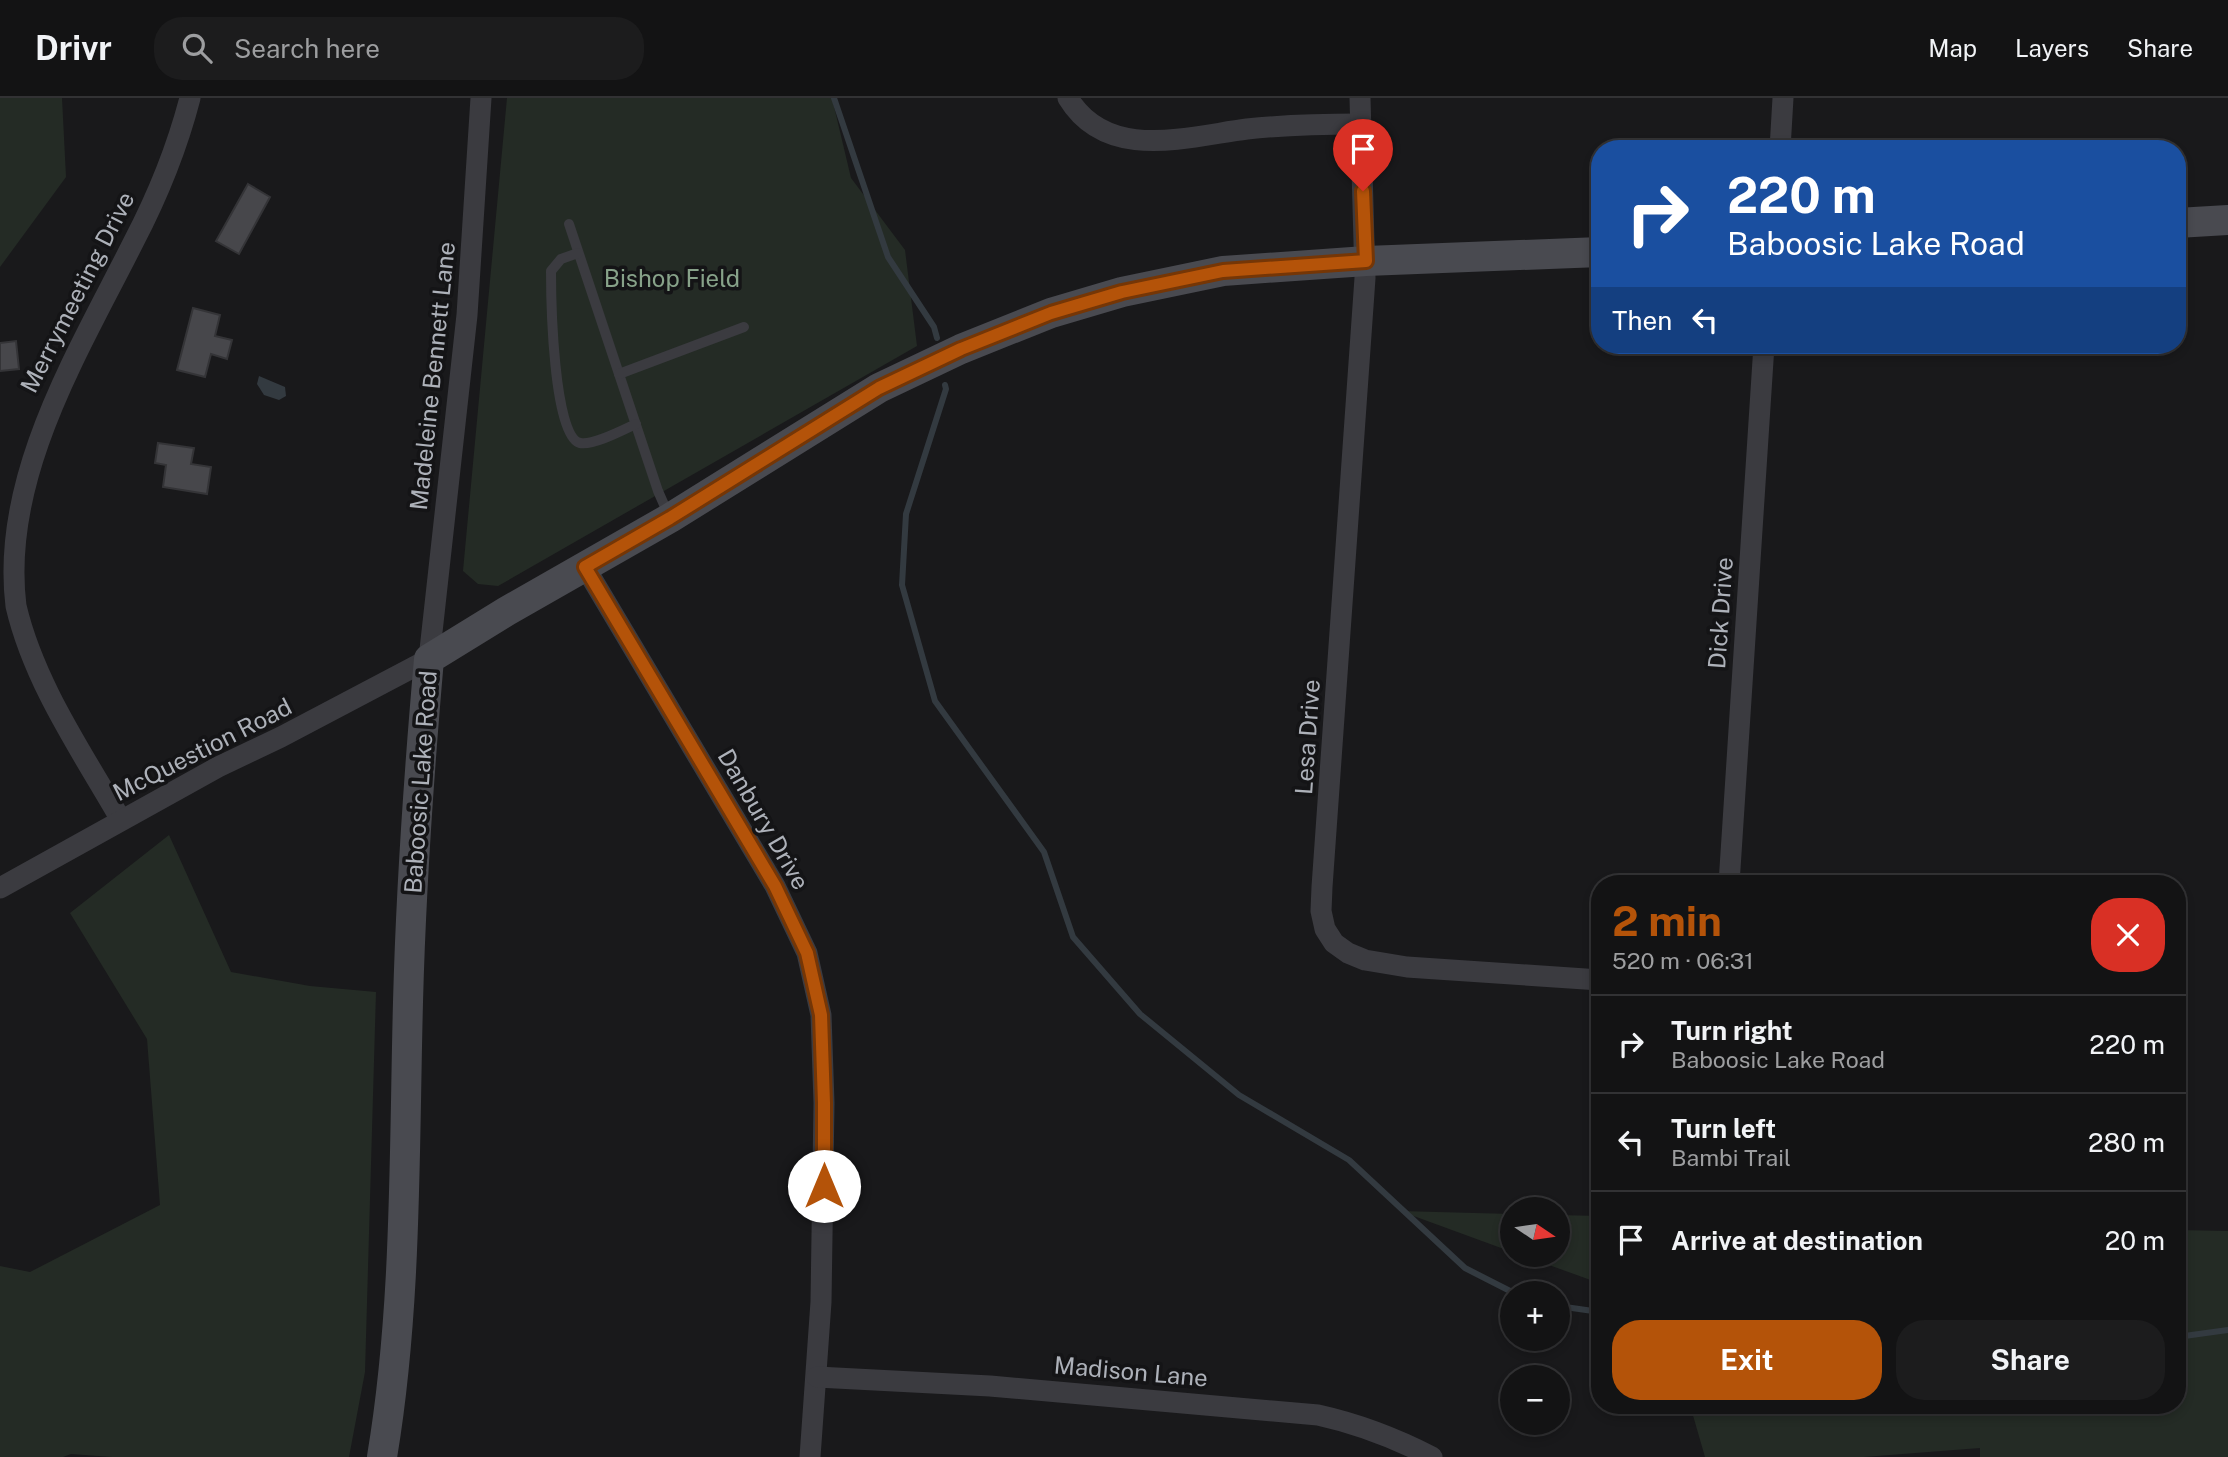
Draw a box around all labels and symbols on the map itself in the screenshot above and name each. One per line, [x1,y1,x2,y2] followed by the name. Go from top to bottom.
[1333,119,1393,191] pin
[14,187,140,397] street label: Merrymeeting Drive
[404,240,460,512] street label: Madeleine Bennett Lane
[604,264,740,292] park label: Bishop Field
[1702,556,1738,670] street label: Dick Drive
[398,670,442,894] street label: Baboosic Lake Road
[1289,678,1325,796] street label: Lesa Drive
[108,692,296,806] street label: McQuestion Road
[712,744,816,894] street label: Danbury Drive
[787,1149,861,1223] position arrow
[1500,1197,1570,1267] north arrow
[1053,1350,1209,1392] street label: Madison Lane

